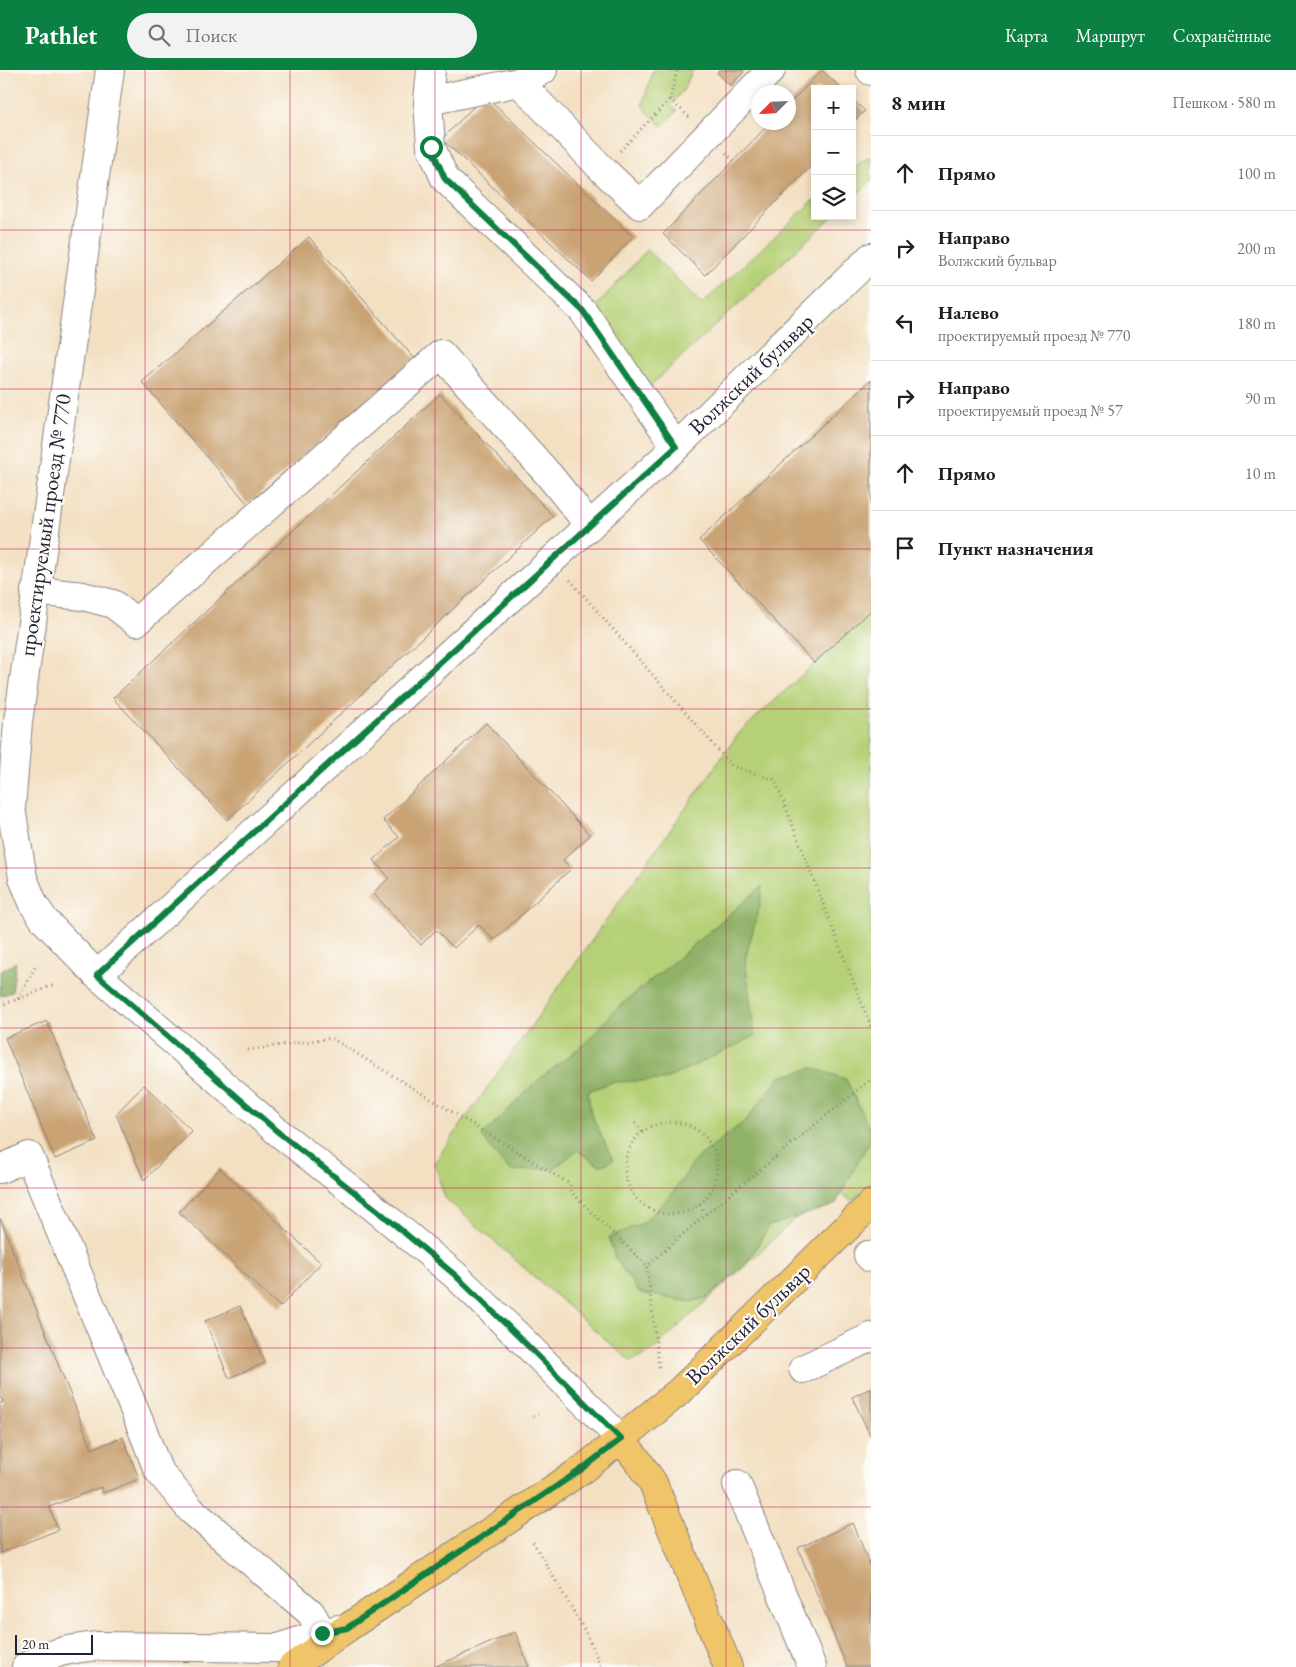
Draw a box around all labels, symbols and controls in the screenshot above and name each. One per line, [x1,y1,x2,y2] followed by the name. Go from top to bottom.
[127,13,477,58] search box
[25,20,97,51] text: Pathlet
[145,21,173,49] icon: search
[185,23,237,48] text: Поиск
[1005,24,1048,47] text: Карта
[1076,24,1145,47] text: Маршрут
[1173,24,1271,47] text: Сохранённые
[751,85,796,130] north arrow
[811,85,856,220] map controls
[811,85,856,130] button: +
[891,89,946,116] text: 8 мин
[1172,92,1276,113] text: Пешком · 580 m
[811,130,856,175] button: −
[420,136,443,159] route start
[891,159,919,187] icon: ahead
[938,161,996,186] text: Прямо
[1237,163,1276,184] text: 100 m
[811,175,856,220] button: layers
[938,225,1010,250] text: Направо
[891,234,919,262] icon: right
[1237,238,1276,259] text: 200 m
[938,250,1057,271] text: Волжский бульвар
[938,300,999,325] text: Налево
[682,307,820,441] street label: Волжский бульвар
[891,309,919,337] icon: left
[1237,313,1276,334] text: 180 m
[938,325,1130,346] text: проектируемый проезд № 770
[938,375,1010,400] text: Направо
[891,384,919,412] icon: right
[1245,388,1276,409] text: 90 m
[12,392,78,658] street label: проектируемый проезд № 770
[938,400,1123,421] text: проектируемый проезд № 57
[891,459,919,487] icon: ahead
[938,461,996,486] text: Прямо
[1245,463,1276,484] text: 10 m
[891,534,919,562] icon: arrive
[938,536,1094,561] text: Пункт назначения
[679,1257,817,1391] street label: Волжский бульвар
[311,1622,334,1645] route end
[15,1632,92,1655] scale bar
[22,1635,49,1653] text: 20 m

